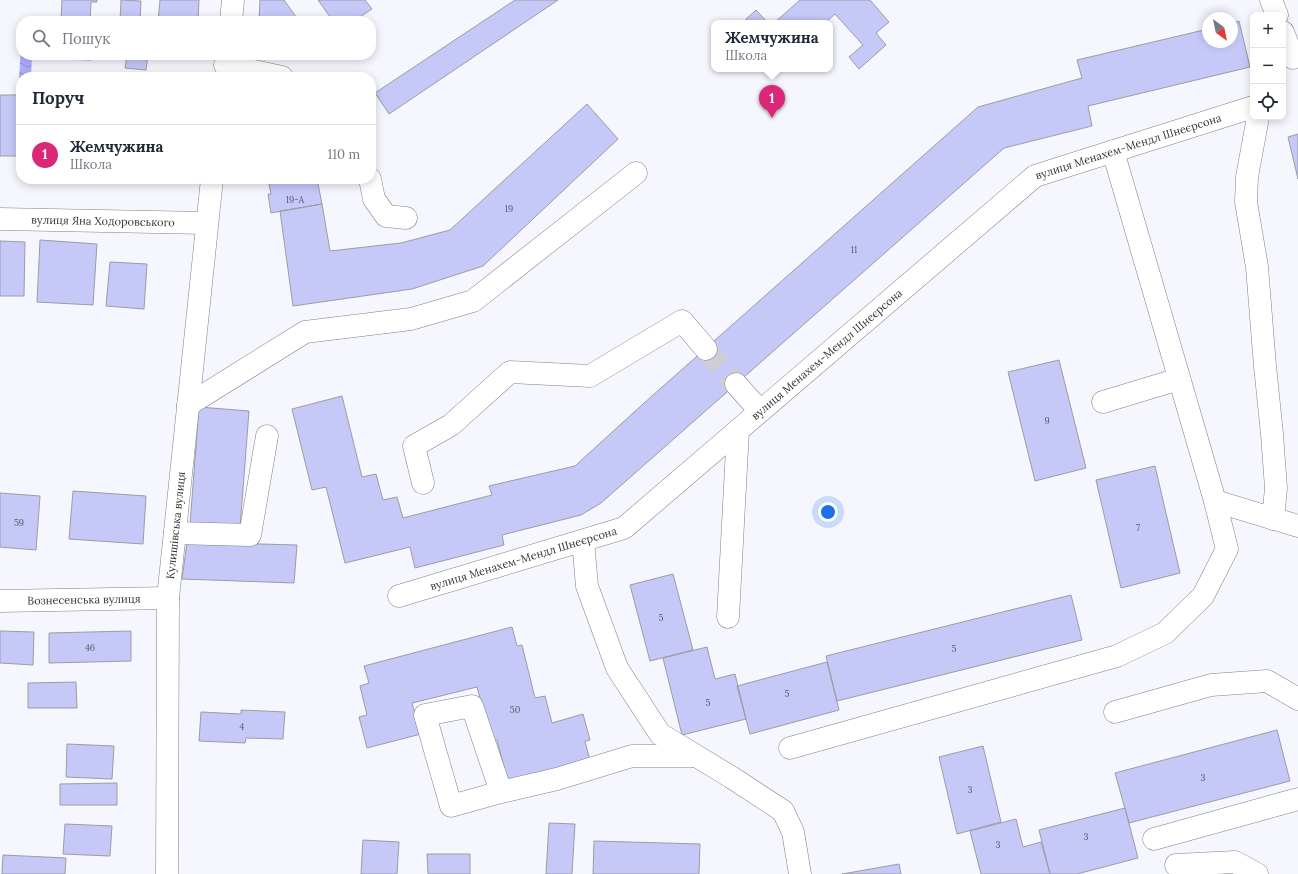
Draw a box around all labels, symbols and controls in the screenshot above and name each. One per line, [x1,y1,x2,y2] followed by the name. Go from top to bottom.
[1202,12,1238,48] north arrow
[1250,12,1286,120] map controls
[1250,12,1286,48] button: +
[16,16,376,60] search box
[711,20,833,72] popup
[30,27,52,49] icon: search
[725,28,819,47] text: Жемчужина
[62,29,110,48] text: Пошук
[725,47,767,64] text: Школа
[1250,48,1286,84] button: −
[1250,84,1286,120] button: locate
[759,85,785,118] pin: 1
[32,87,84,109] text: Поруч
[1033,110,1223,182] street label: вулиця Менахем-Мендл Шнеєрсона
[70,137,163,156] text: Жемчужина
[42,146,48,163] text: 1
[327,146,360,163] text: 110 m
[70,156,112,173] text: Школа
[286,194,305,205] house number: 19-А
[505,203,513,214] house number: 19
[31,213,175,229] street label: вулиця Яна Ходоровського
[851,244,857,255] house number: 11
[748,286,905,423] street label: вулиця Менахем-Мендл Шнеєрсона
[1044,415,1050,426] house number: 9
[163,471,188,580] street label: Кулишівська вулиця
[818,502,838,522] your location
[14,517,24,528] house number: 59
[1136,522,1140,533] house number: 7
[428,523,619,593] street label: вулиця Менахем-Мендл Шнеєрсона
[27,591,141,608] street label: Вознесенська вулиця
[659,612,664,623] house number: 5
[85,642,95,653] house number: 46
[952,643,957,654] house number: 5
[785,688,790,699] house number: 5
[706,697,711,708] house number: 5
[510,704,521,715] house number: 50
[240,721,245,732] house number: 4
[1200,772,1206,783] house number: 3
[967,784,973,795] house number: 3
[1083,831,1089,842] house number: 3
[995,839,1001,850] house number: 3

